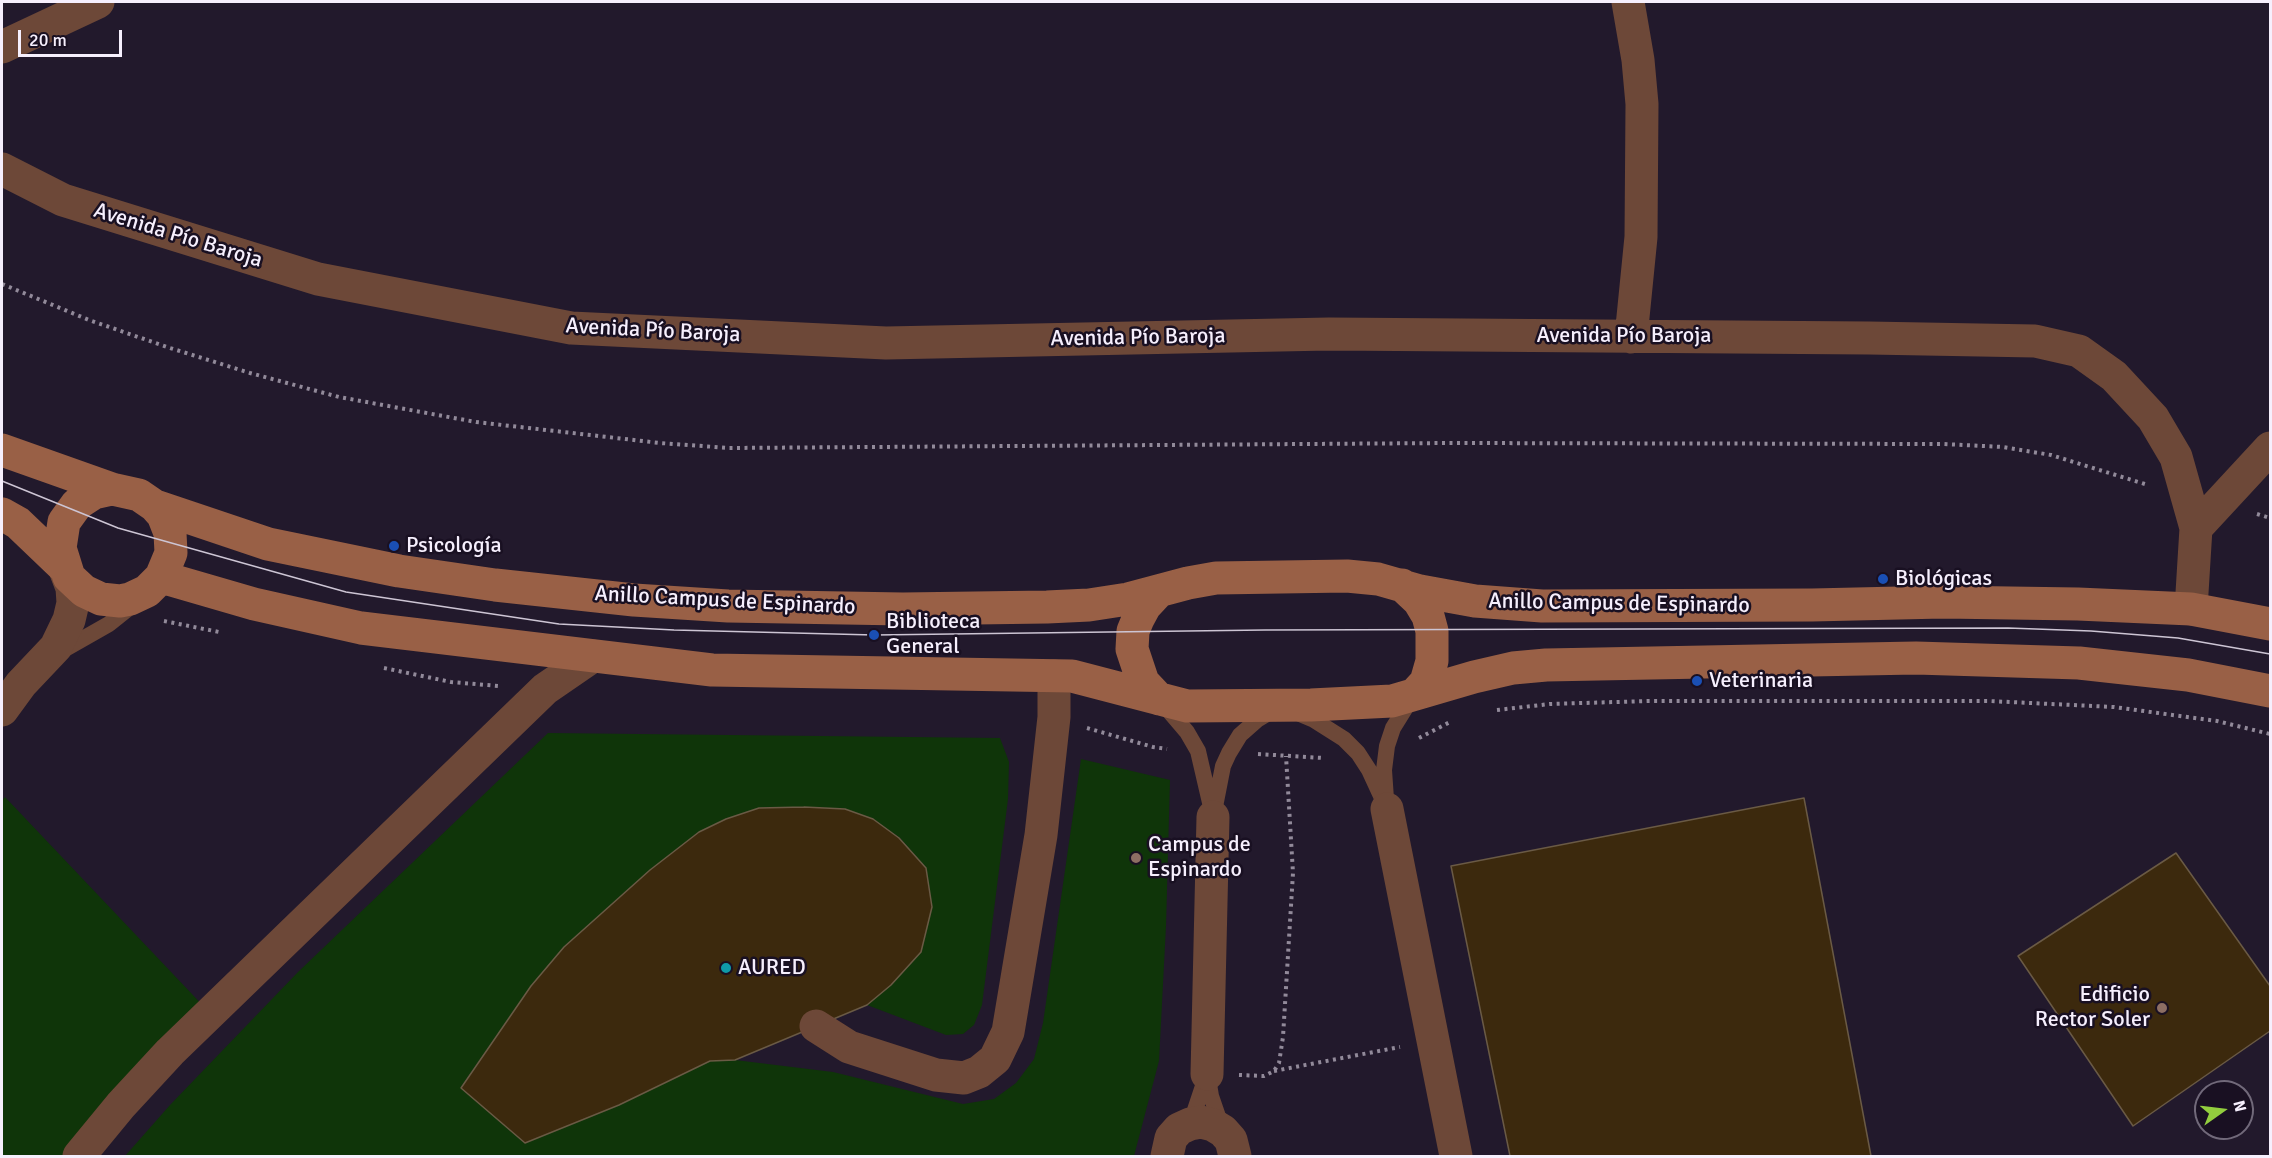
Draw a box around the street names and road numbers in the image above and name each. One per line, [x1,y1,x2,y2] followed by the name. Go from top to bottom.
[90,198,266,274] street label: Avenida Pío Baroja
[565,313,741,349] street label: Avenida Pío Baroja
[1050,323,1226,353] street label: Avenida Pío Baroja
[1536,323,1712,349] street label: Avenida Pío Baroja
[594,581,856,621] street label: Anillo Campus de Espinardo
[1488,589,1750,619] street label: Anillo Campus de Espinardo

